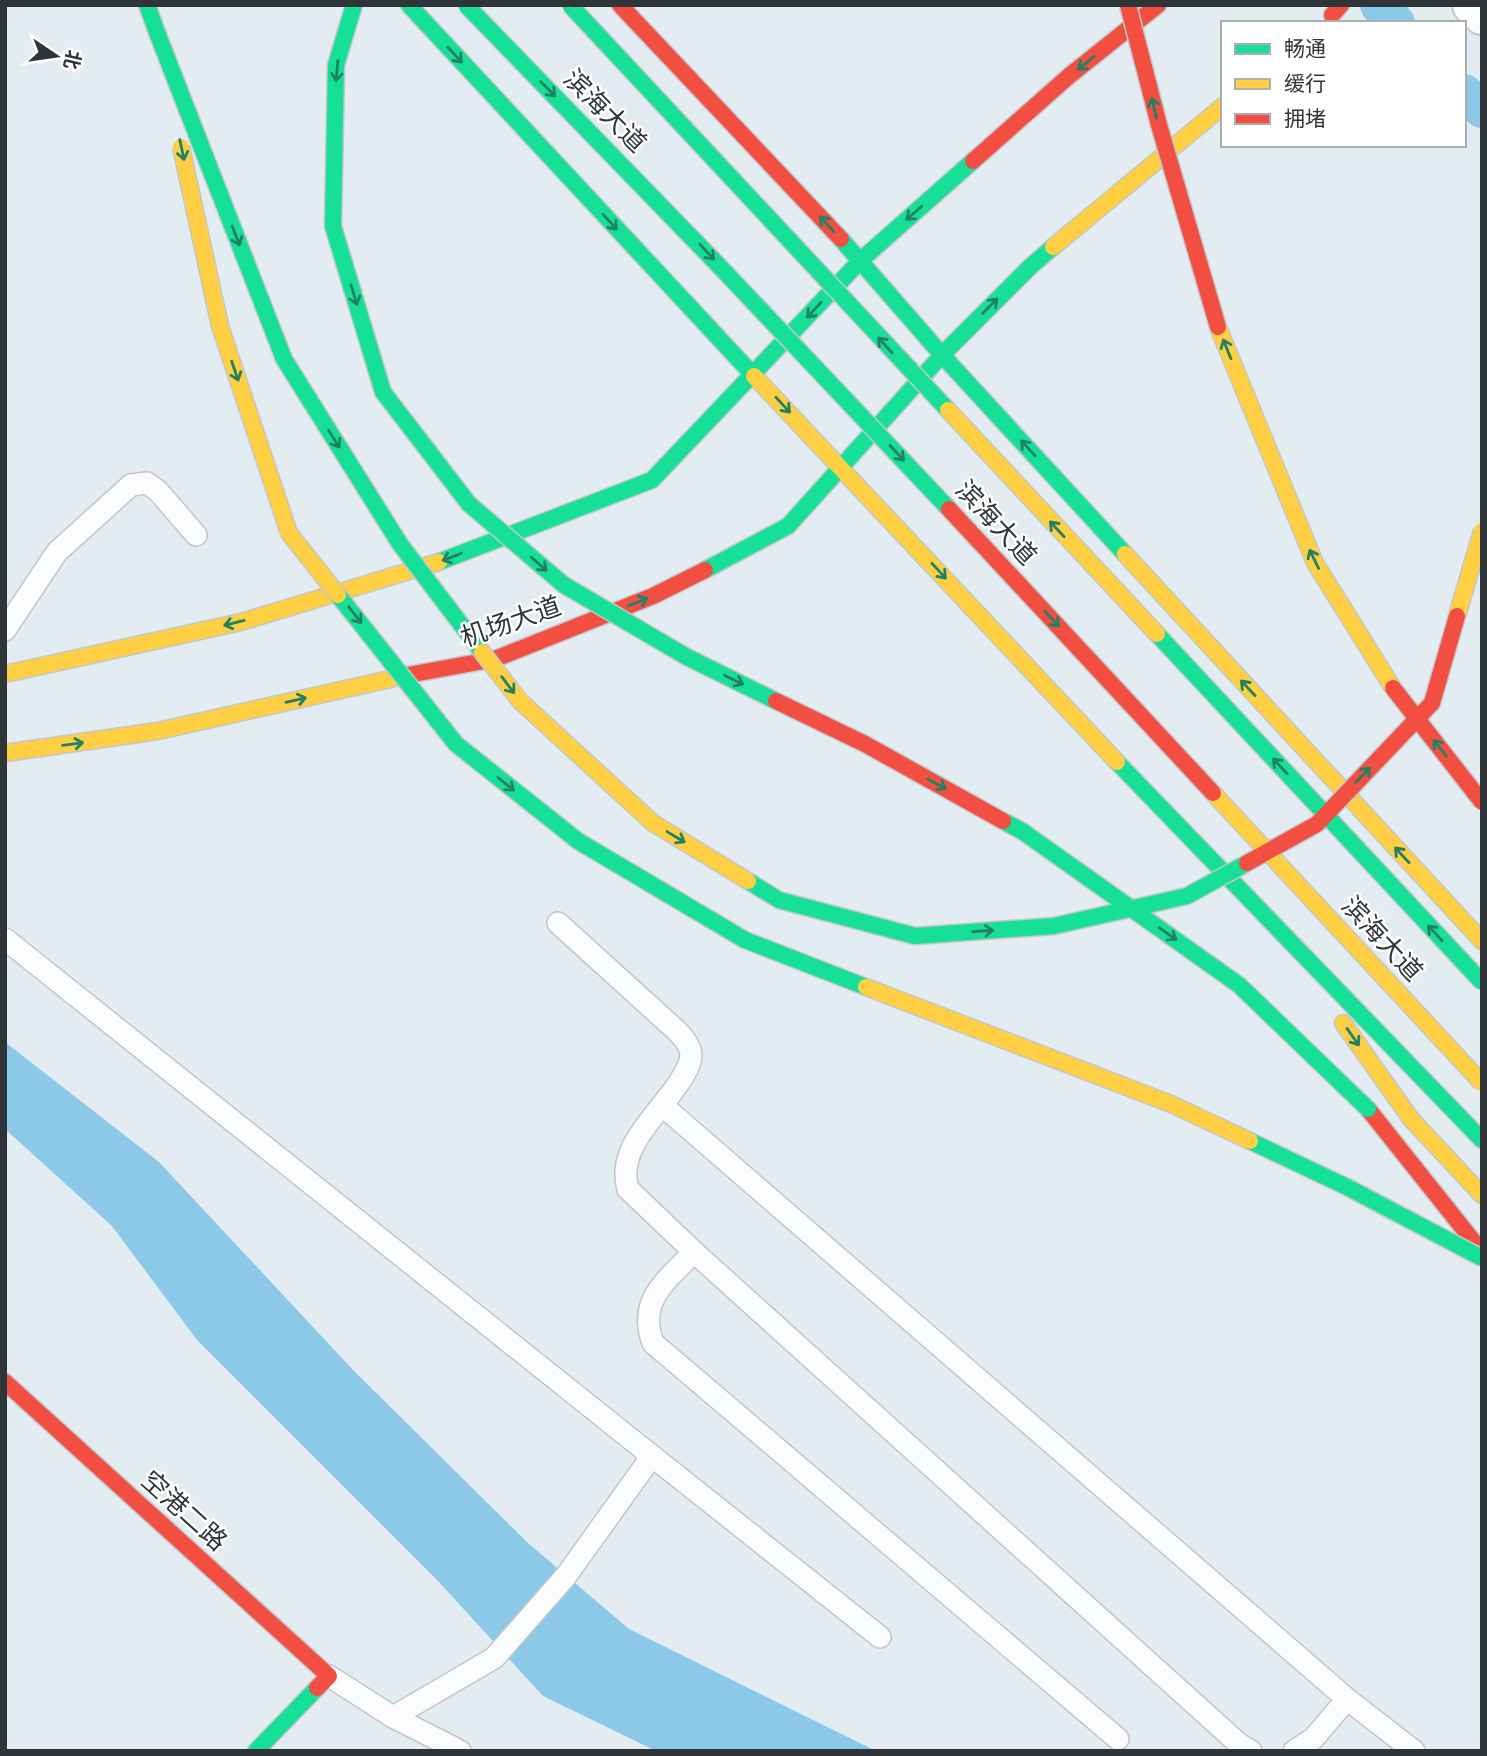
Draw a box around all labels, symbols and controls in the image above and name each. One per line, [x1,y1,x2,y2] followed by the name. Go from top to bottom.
[21,21,91,91] north arrow
[1221,21,1466,147] legend
[1284,37,1326,61] text: 畅通
[447,46,464,63] one-way arrow
[59,48,84,71] text: 北
[1077,55,1095,71] one-way arrow
[330,59,343,82] one-way arrow
[557,63,653,159] street label: 滨海大道
[1284,72,1326,96] text: 缓行
[540,80,557,97] one-way arrow
[1147,97,1160,120] one-way arrow
[1284,107,1326,131] text: 拥堵
[176,138,190,161] one-way arrow
[905,205,923,221] one-way arrow
[602,213,618,231] one-way arrow
[819,215,835,233] one-way arrow
[230,224,243,246] one-way arrow
[699,243,716,260] one-way arrow
[348,284,361,306] one-way arrow
[981,298,998,315] one-way arrow
[806,301,823,318] one-way arrow
[877,337,894,354] one-way arrow
[1220,338,1233,360] one-way arrow
[230,359,242,381] one-way arrow
[775,396,792,413] one-way arrow
[328,429,342,449] one-way arrow
[1019,440,1036,457] one-way arrow
[889,444,905,462] one-way arrow
[949,474,1043,572] street label: 滨海大道
[1049,521,1066,538] one-way arrow
[1306,549,1320,570] one-way arrow
[441,552,463,565] one-way arrow
[530,556,548,572] one-way arrow
[930,562,947,579] one-way arrow
[457,590,565,654] street label: 机场大道
[626,594,648,607] one-way arrow
[347,606,362,624] one-way arrow
[1043,610,1060,627] one-way arrow
[223,617,246,630] one-way arrow
[723,674,744,688] one-way arrow
[500,675,515,694] one-way arrow
[1240,679,1256,697] one-way arrow
[284,693,307,706] one-way arrow
[61,737,84,750] one-way arrow
[1432,739,1447,758] one-way arrow
[1271,758,1288,775] one-way arrow
[1355,767,1372,784] one-way arrow
[496,776,515,791] one-way arrow
[926,778,947,791] one-way arrow
[666,830,686,844] one-way arrow
[1394,846,1410,864] one-way arrow
[1335,890,1429,988] street label: 滨海大道
[971,925,994,938] one-way arrow
[1427,925,1444,942] one-way arrow
[1158,927,1177,941] one-way arrow
[1346,1027,1360,1046] one-way arrow
[135,1465,233,1557] street label: 空港二路

